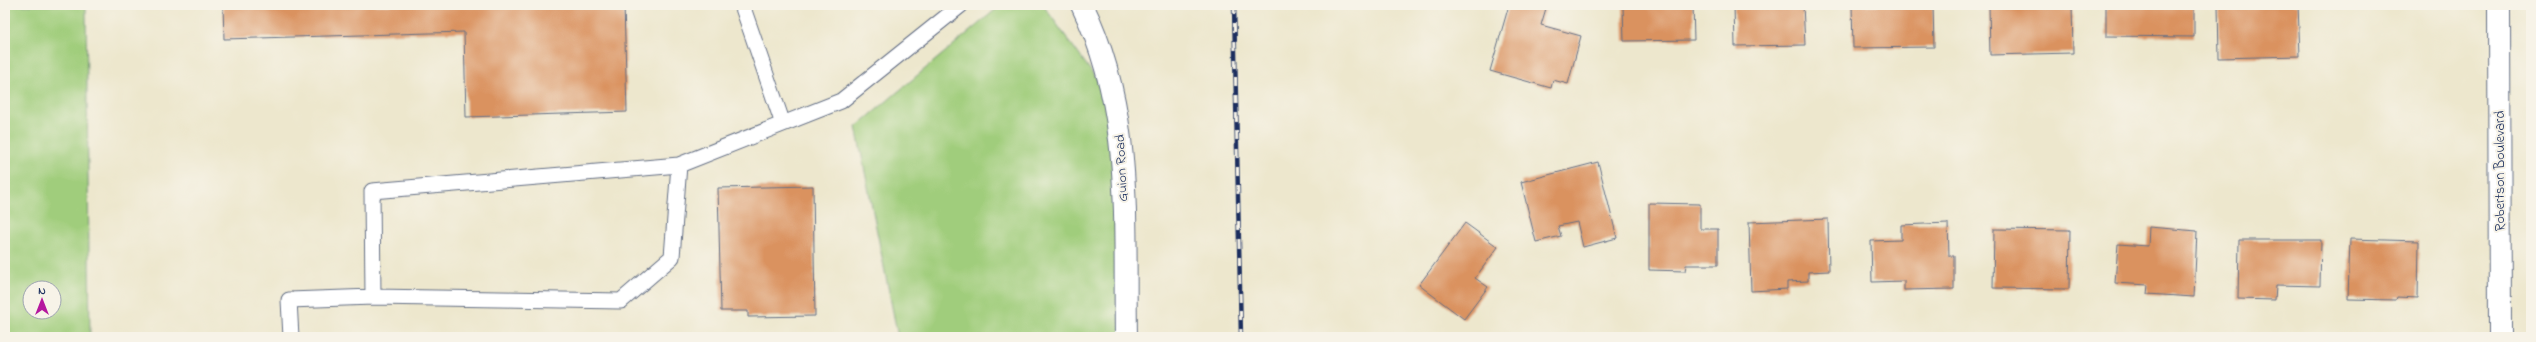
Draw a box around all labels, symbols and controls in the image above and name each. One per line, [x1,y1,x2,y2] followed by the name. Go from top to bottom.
[2490,111,2511,231] street label: Robertson Boulevard
[1110,134,1134,202] street label: Guion Road
[22,280,62,320] north arrow
[38,283,46,299] text: N

